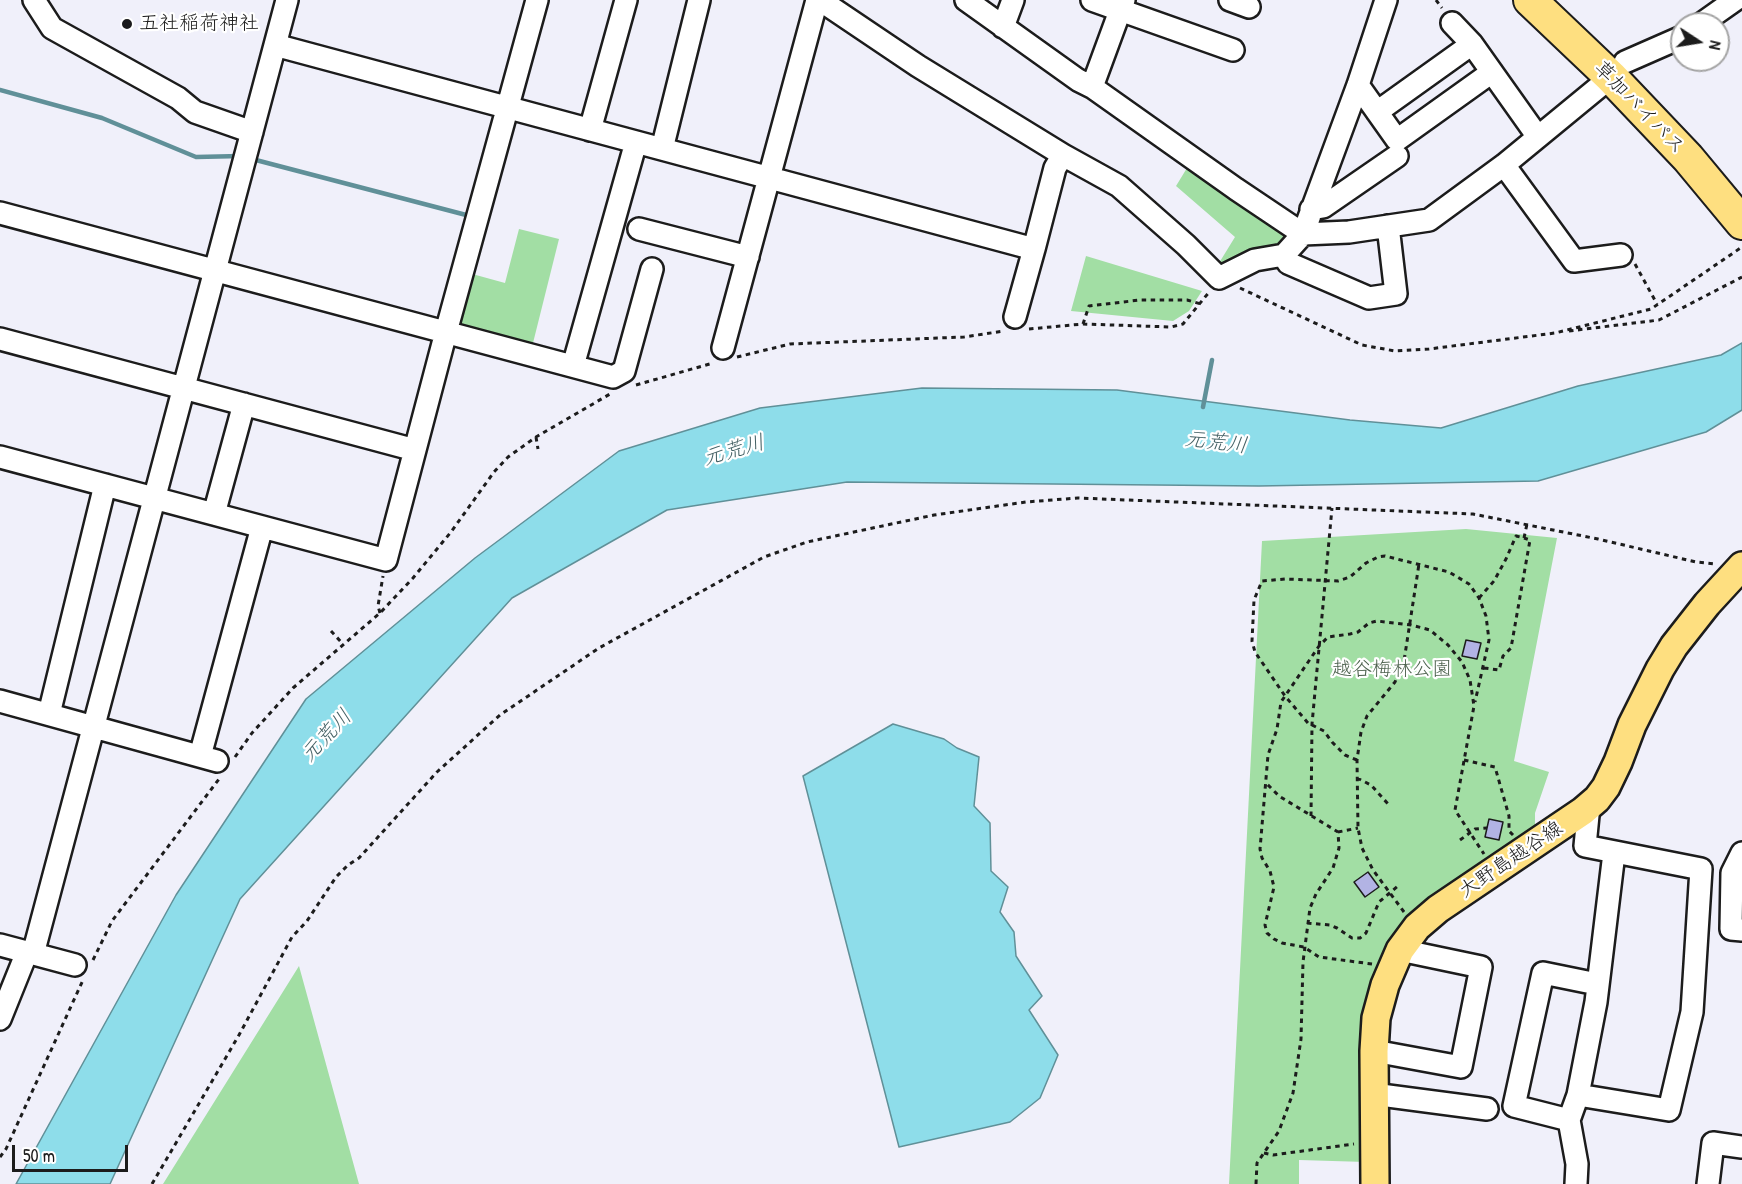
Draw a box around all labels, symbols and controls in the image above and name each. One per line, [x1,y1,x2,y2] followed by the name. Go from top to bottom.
[139,12,259,36] place label: 五社稲荷神社
[1670,12,1730,72] north arrow
[120,17,134,31] marker: 五社稲荷神社
[1704,39,1727,52] text: N
[1589,57,1689,159] street label: 草加バイパス
[1183,427,1249,459] water label: 元荒川
[700,430,768,472] water label: 元荒川
[1332,658,1452,682] park label: 越谷梅林公園
[296,704,358,768] water label: 元荒川
[1455,817,1567,903] street label: 大野島越谷線
[15,1133,130,1171] scale bar
[23,1143,55,1168] text: 50 m

